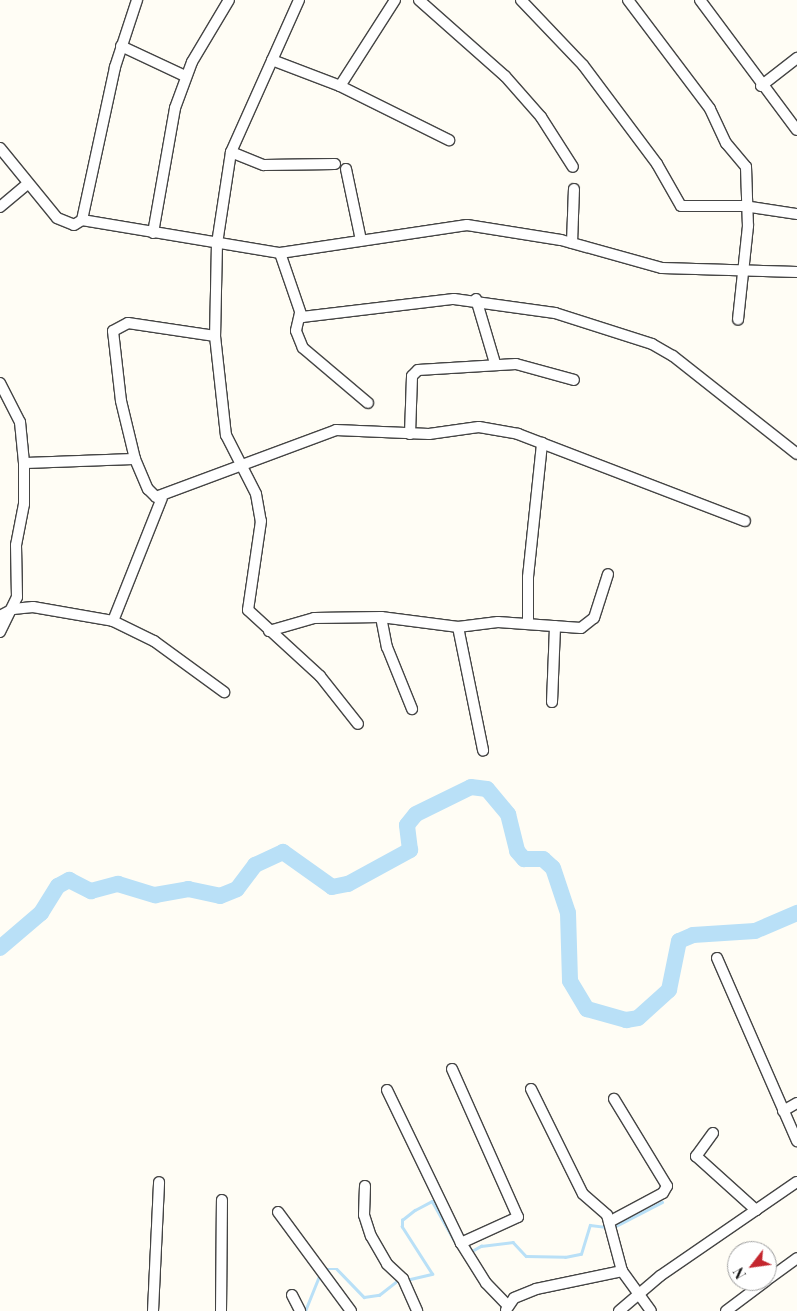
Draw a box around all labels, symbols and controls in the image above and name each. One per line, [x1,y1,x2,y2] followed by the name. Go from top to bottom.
[727,1241,777,1291] north arrow
[729,1264,750,1282] text: N

